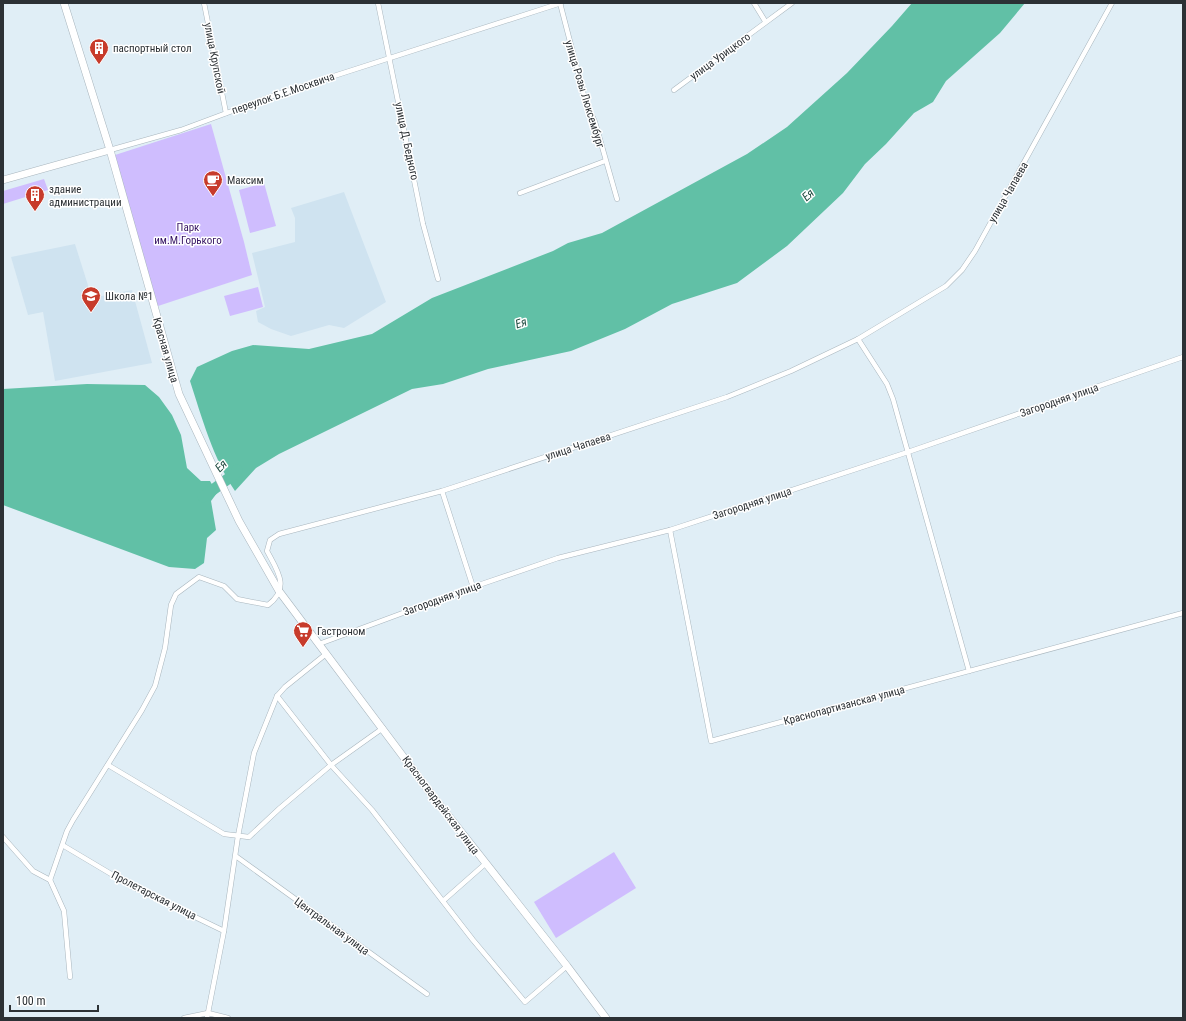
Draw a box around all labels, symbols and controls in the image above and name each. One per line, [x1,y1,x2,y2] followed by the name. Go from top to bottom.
[201,21,228,95] street label: улица Крупской
[688,30,753,83] street label: улица Урицкого
[88,37,110,65] building icon: паспортный стол
[562,39,607,150] street label: улица Розы Люксембург
[113,42,192,55] place label: паспортный стол
[230,70,336,117] street label: переулок Б.Е.Москвича
[392,101,421,182] street label: улица Д. Бедного
[986,160,1031,225] street label: улица Чапаева
[202,169,224,197] cafe icon: Максим
[227,174,264,187] place label: Максим
[49,183,122,209] place label: здание администрации
[24,184,46,212] building icon: здание администрации
[799,186,817,204] water label: Ея
[154,221,222,247] park label: Парк им.М.Горького
[80,285,102,313] school or university icon: Школа №1
[105,290,153,303] place label: Школа №1
[513,315,529,331] water label: Ея
[150,316,181,384] street label: Красная улица
[1018,381,1100,420] street label: Загородняя улица
[544,430,612,463] street label: улица Чапаева
[212,457,230,475] water label: Ея
[711,485,793,522] street label: Загородняя улица
[401,578,483,619] street label: Загородняя улица
[292,620,314,648] supermarket icon: Гастроном
[317,625,365,638] place label: Гастроном
[782,683,906,728] street label: Краснопартизанская улица
[399,754,482,857] street label: Красногвардейская улица
[109,868,198,923] street label: Пролетарская улица
[292,895,372,958] street label: Центральная улица
[10,987,98,1013] scale bar
[16,994,46,1008] text: 100 m

